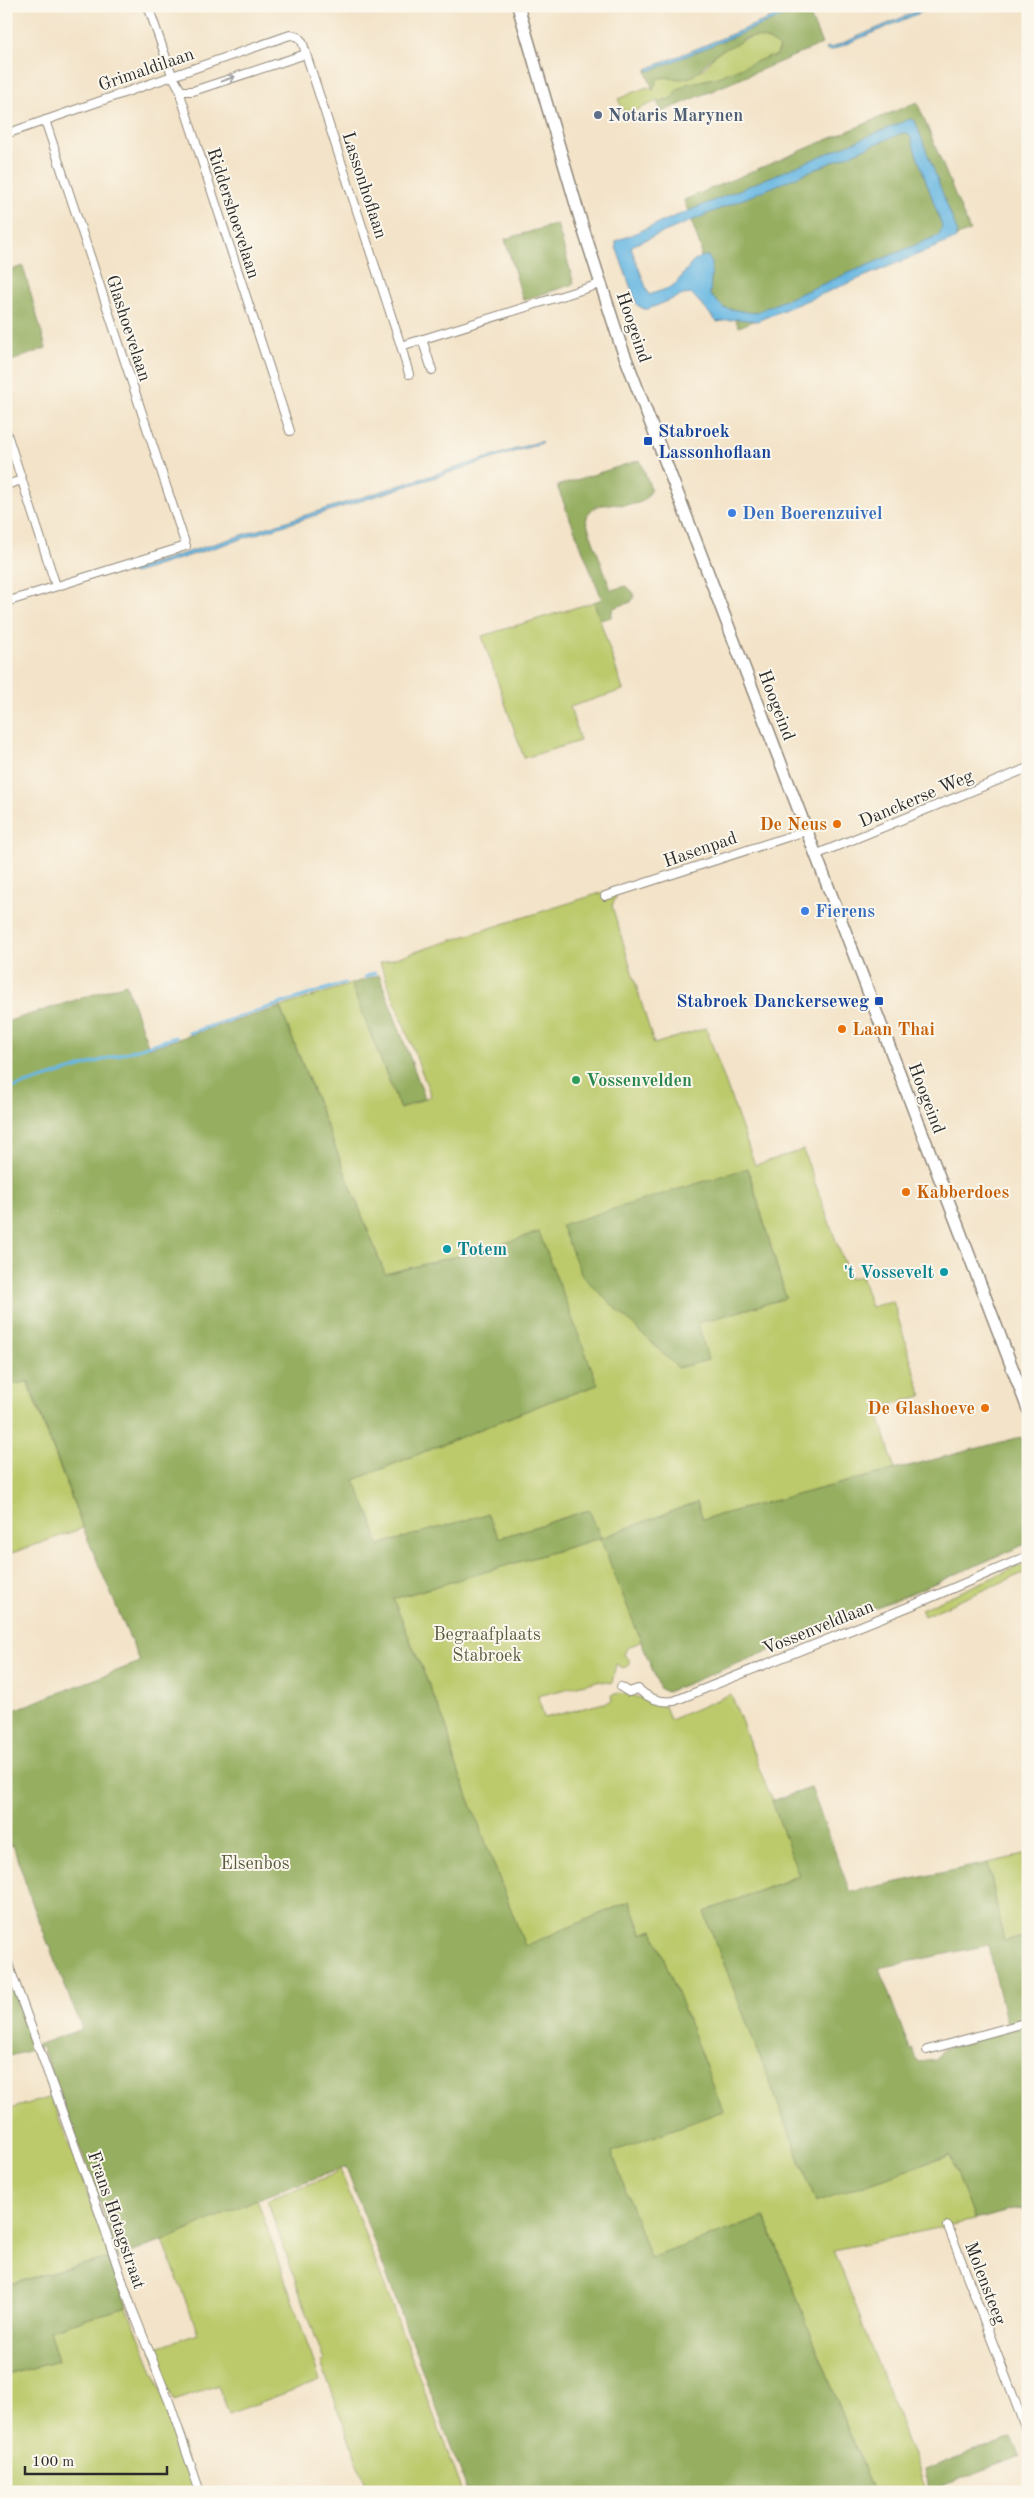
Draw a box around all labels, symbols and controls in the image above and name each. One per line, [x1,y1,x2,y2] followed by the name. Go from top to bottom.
[96,45,197,95] street label: Grimaldilaan
[220,74,235,83] one-way arrow
[608,107,743,125] place label: Notaris Marynen
[592,109,604,121] marker: Notaris Marynen
[338,130,390,241] street label: Lassonhoflaan
[203,146,263,281] street label: Riddershoevelaan
[102,273,154,384] street label: Glashoevelaan
[612,289,654,365] street label: Hoogeind
[658,423,771,462] place label: Stabroek Lassonhoflaan
[642,435,654,447] marker: Stabroek Lassonhoflaan
[742,505,883,523] place label: Den Boerenzuivel
[726,507,738,519] marker: Den Boerenzuivel
[754,668,798,743] street label: Hoogeind
[857,767,976,831] street label: Danckerse Weg
[759,816,827,834] place label: De Neus
[831,818,843,830] marker: De Neus
[661,829,739,871] street label: Hasenpad
[815,903,875,921] place label: Fierens
[799,905,811,917] marker: Fierens
[676,993,869,1011] place label: Stabroek Danckerseweg
[873,995,885,1007] marker: Stabroek Danckerseweg
[852,1021,935,1039] place label: Laan Thai
[836,1023,848,1035] marker: Laan Thai
[904,1061,948,1136] street label: Hoogeind
[586,1072,692,1090] place label: Vossenvelden
[570,1074,582,1086] marker: Vossenvelden
[916,1184,1010,1202] place label: Kabberdoes
[900,1186,912,1198] marker: Kabberdoes
[457,1241,507,1259] place label: Totem
[441,1243,453,1255] marker: Totem
[844,1264,934,1282] place label: 't Vossevelt
[938,1266,950,1278] marker: 't Vossevelt
[867,1400,975,1418] place label: De Glashoeve
[979,1402,991,1414] marker: De Glashoeve
[760,1597,877,1658] street label: Vossenveldlaan
[433,1626,541,1665] park label: Begraafplaats Stabroek
[220,1855,290,1873] park label: Elsenbos
[84,2149,148,2292] street label: Frans Hotagstraat
[961,2239,1009,2328] street label: Molensteeg
[25,2443,168,2475] scale bar
[32,2455,74,2470] text: 100 m

